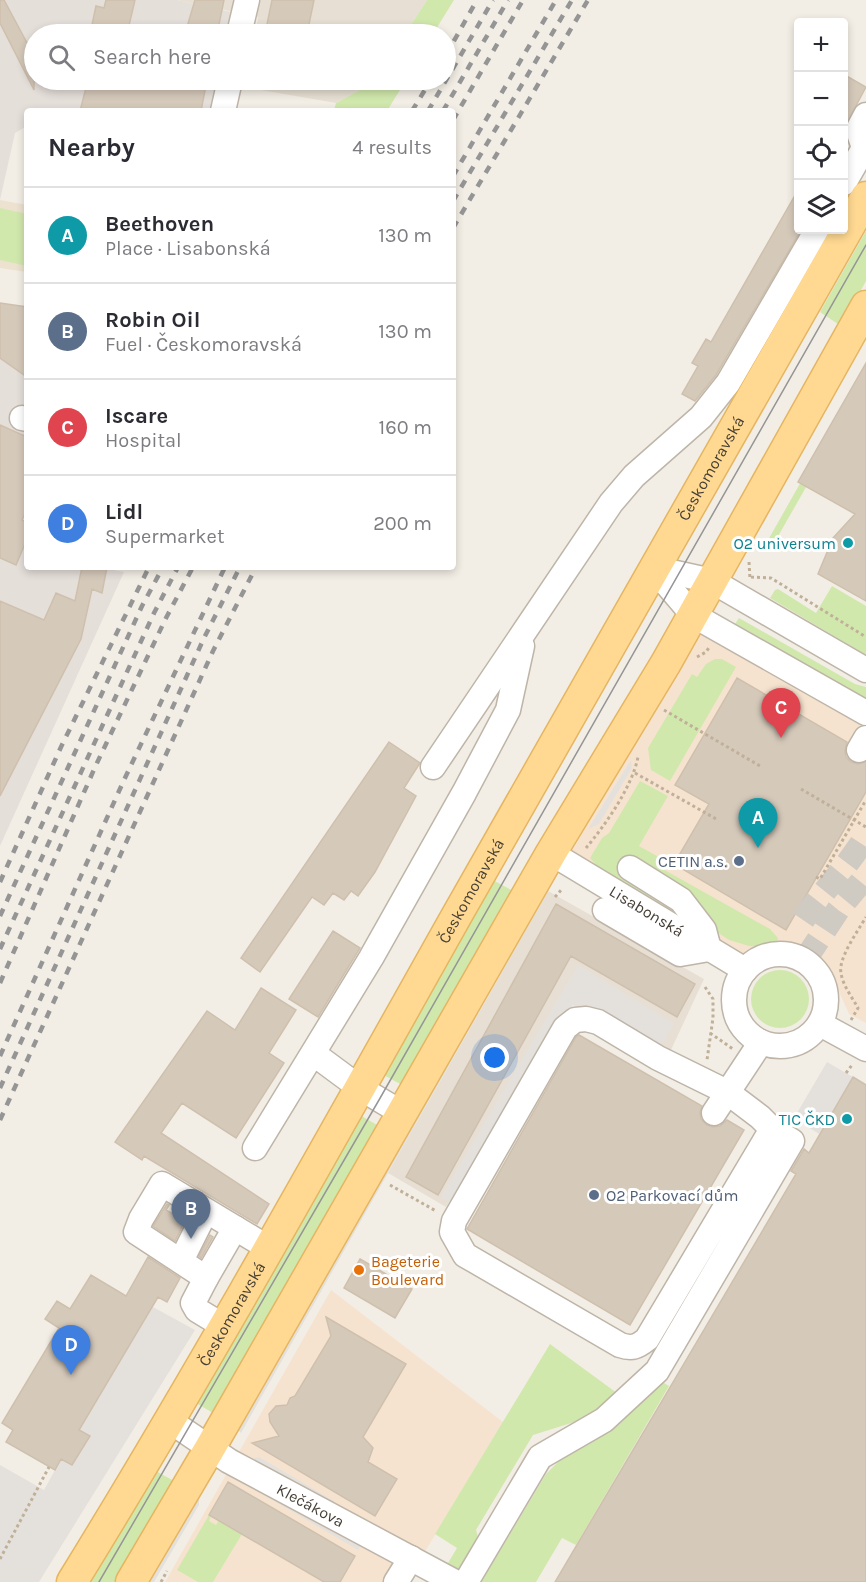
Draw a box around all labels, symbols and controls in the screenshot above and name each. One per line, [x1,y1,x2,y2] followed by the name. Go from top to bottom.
[794,18,848,234] map controls
[794,18,848,72] button: +
[24,24,456,90] search box
[45,41,78,74] icon: search
[93,44,211,70] text: Search here
[794,72,848,126] button: −
[794,126,848,180] button: locate
[48,132,135,163] text: Nearby
[352,136,432,159] text: 4 results
[794,180,848,234] button: layers
[105,211,214,237] text: Beethoven
[61,224,74,247] text: A
[378,224,432,247] text: 130 m
[105,237,271,260] text: Place · Lisabonská
[105,307,201,333] text: Robin Oil
[61,320,74,343] text: B
[378,320,432,343] text: 130 m
[105,333,302,356] text: Fuel · Českomoravská
[105,403,168,429] text: Iscare
[674,413,748,524] street label: Českomoravská
[61,416,74,439] text: C
[379,416,432,439] text: 160 m
[105,429,182,452] text: Hospital
[105,499,143,525] text: Lidl
[61,512,74,535] text: D
[373,512,432,535] text: 200 m
[105,525,224,548] text: Supermarket
[733,534,836,553] place label: O2 universum
[841,536,855,550] marker: O2 universum
[762,688,800,738] pin: C
[738,798,777,848] pin: A
[434,835,508,947] street label: Českomoravská
[658,852,727,871] place label: CETIN a.s.
[732,854,746,868] marker: CETIN a.s.
[606,882,687,941] street label: Lisabonská
[480,1043,509,1072] your location
[779,1110,835,1129] place label: TIC ČKD
[840,1112,854,1126] marker: TIC ČKD
[606,1186,738,1205] place label: O2 Parkovací dům
[587,1188,601,1202] marker: O2 Parkovací dům
[172,1190,210,1239] pin: B
[371,1252,444,1289] place label: Bageterie Boulevard
[194,1259,269,1369] street label: Českomoravská
[352,1263,366,1277] marker: Bageterie Boulevard
[52,1326,90,1375] pin: D
[273,1479,348,1531] street label: Klečákova

